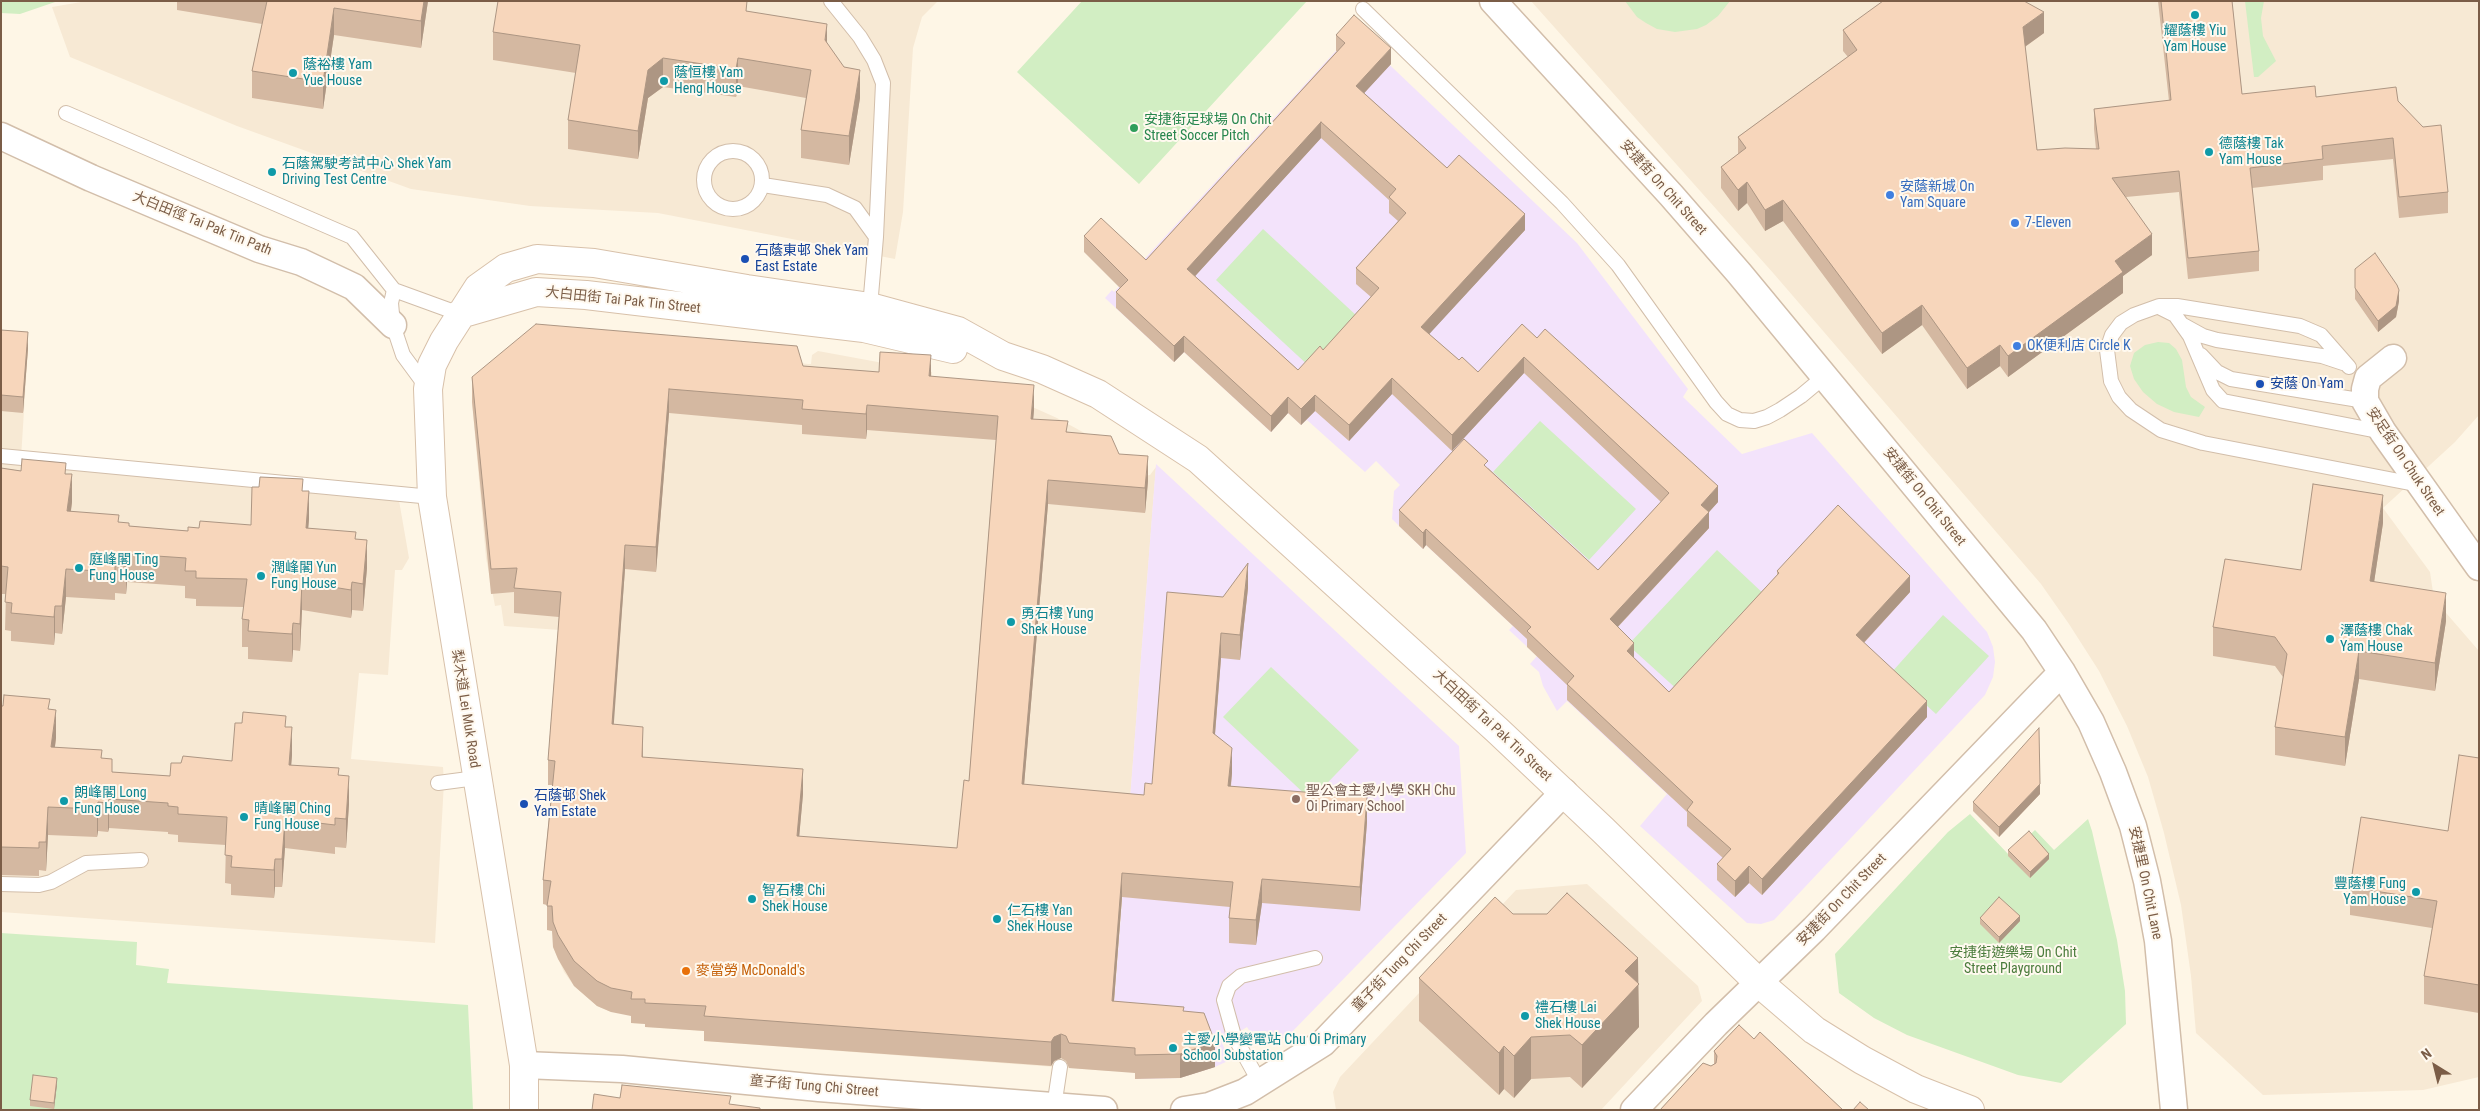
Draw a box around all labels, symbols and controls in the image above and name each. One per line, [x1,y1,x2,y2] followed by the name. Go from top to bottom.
[2189,9,2201,21] marker: 耀蔭樓 Yiu Yam House
[2164,23,2226,56] place label: 耀蔭樓 Yiu Yam House
[303,57,372,90] place label: 蔭裕樓 Yam Yue House
[674,65,743,98] place label: 蔭恒樓 Yam Heng House
[287,67,299,79] marker: 蔭裕樓 Yam Yue House
[658,75,670,87] marker: 蔭恒樓 Yam Heng House
[1144,112,1272,144] place label: 安捷街足球場 On Chit Street Soccer Pitch
[1128,122,1140,134] marker: 安捷街足球場 On Chit Street Soccer Pitch
[2219,136,2284,168] place label: 德蔭樓 Tak Yam House
[1616,137,1710,239] street label: 安捷街 On Chit Street
[2203,146,2215,158] marker: 德蔭樓 Tak Yam House
[282,156,451,188] place label: 石蔭駕駛考試中心 Shek Yam Driving Test Centre
[266,166,278,178] marker: 石蔭駕駛考試中心 Shek Yam Driving Test Centre
[1900,179,1974,212] place label: 安蔭新城 On Yam Square
[130,188,274,260] street label: 大白田徑 Tai Pak Tin Path
[1884,189,1896,201] marker: 安蔭新城 On Yam Square
[2025,215,2071,231] place label: 7-Eleven
[2009,217,2021,229] marker: 7-Eleven
[755,243,868,276] place label: 石蔭東邨 Shek Yam East Estate
[739,253,751,265] marker: 石蔭東邨 Shek Yam East Estate
[545,284,701,318] street label: 大白田街 Tai Pak Tin Street
[2027,338,2131,354] place label: OK便利店 Circle K
[2011,340,2023,352] marker: OK便利店 Circle K
[2270,376,2344,392] place label: 安蔭 On Yam
[2254,378,2266,390] marker: 安蔭 On Yam
[2362,404,2448,520] street label: 安足街 On Chuk Street
[1879,444,1969,550] street label: 安捷街 On Chit Street
[89,552,158,584] place label: 庭峰閣 Ting Fung House
[271,560,337,592] place label: 潤峰閣 Yun Fung House
[73,562,85,574] marker: 庭峰閣 Ting Fung House
[255,570,267,582] marker: 潤峰閣 Yun Fung House
[1021,606,1094,638] place label: 勇石樓 Yung Shek House
[1005,616,1017,628] marker: 勇石樓 Yung Shek House
[2340,623,2413,656] place label: 澤蔭樓 Chak Yam House
[2324,633,2336,645] marker: 澤蔭樓 Chak Yam House
[447,649,483,769] street label: 梨木道 Lei Muk Road
[1429,667,1555,785] street label: 大白田街 Tai Pak Tin Street
[1306,783,1455,816] place label: 聖公會主愛小學 SKH Chu Oi Primary School
[74,785,147,818] place label: 朗峰閣 Long Fung House
[534,788,606,820] place label: 石蔭邨 Shek Yam Estate
[1290,793,1302,805] marker: 聖公會主愛小學 SKH Chu Oi Primary School
[58,795,70,807] marker: 朗峰閣 Long Fung House
[518,798,530,810] marker: 石蔭邨 Shek Yam Estate
[254,801,331,834] place label: 晴峰閣 Ching Fung House
[238,811,250,823] marker: 晴峰閣 Ching Fung House
[2125,825,2165,941] street label: 安捷里 On Chit Lane
[1794,850,1890,950] street label: 安捷街 On Chit Street
[2334,876,2406,909] place label: 豐蔭樓 Fung Yam House
[762,883,828,916] place label: 智石樓 Chi Shek House
[2410,886,2422,898] marker: 豐蔭樓 Fung Yam House
[746,893,758,905] marker: 智石樓 Chi Shek House
[1007,903,1073,936] place label: 仁石樓 Yan Shek House
[1349,911,1451,1015] street label: 童子街 Tung Chi Street
[991,913,1003,925] marker: 仁石樓 Yan Shek House
[1949,945,2077,978] park label: 安捷街遊樂場 On Chit Street Playground
[696,963,805,979] place label: 麥當勞 McDonald's
[680,965,692,977] marker: 麥當勞 McDonald's
[1535,1000,1601,1032] place label: 禮石樓 Lai Shek House
[1519,1010,1531,1022] marker: 禮石樓 Lai Shek House
[1183,1032,1366,1064] place label: 主愛小學變電站 Chu Oi Primary School Substation
[2410,1041,2460,1091] north arrow
[1167,1042,1179,1054] marker: 主愛小學變電站 Chu Oi Primary School Substation
[2418,1045,2434,1063] text: N
[749,1073,879,1101] street label: 童子街 Tung Chi Street

